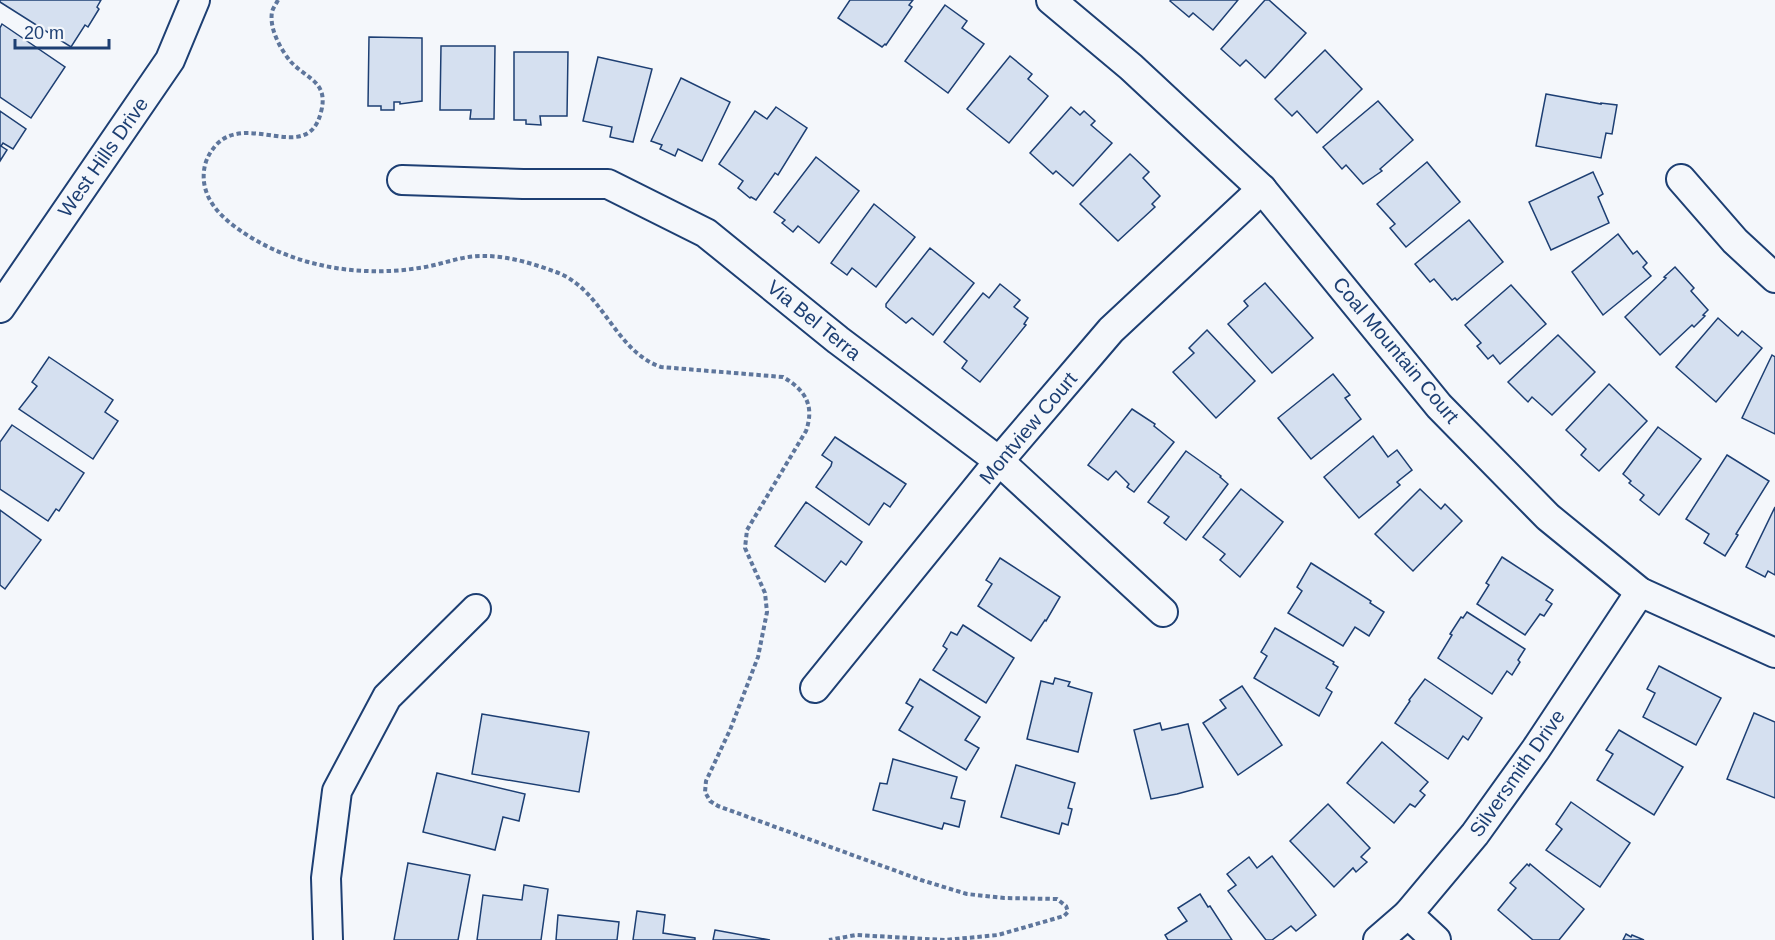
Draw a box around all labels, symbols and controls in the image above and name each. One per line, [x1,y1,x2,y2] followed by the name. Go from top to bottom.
[15,12,110,50] scale bar
[24,23,64,43] text: 20 m
[54,93,152,221] street label: West Hills Drive
[1329,273,1464,428] street label: Coal Mountain Court
[763,276,866,365] street label: Via Bel Terra
[975,367,1081,488] street label: Montview Court
[1465,705,1569,841] street label: Silversmith Drive

